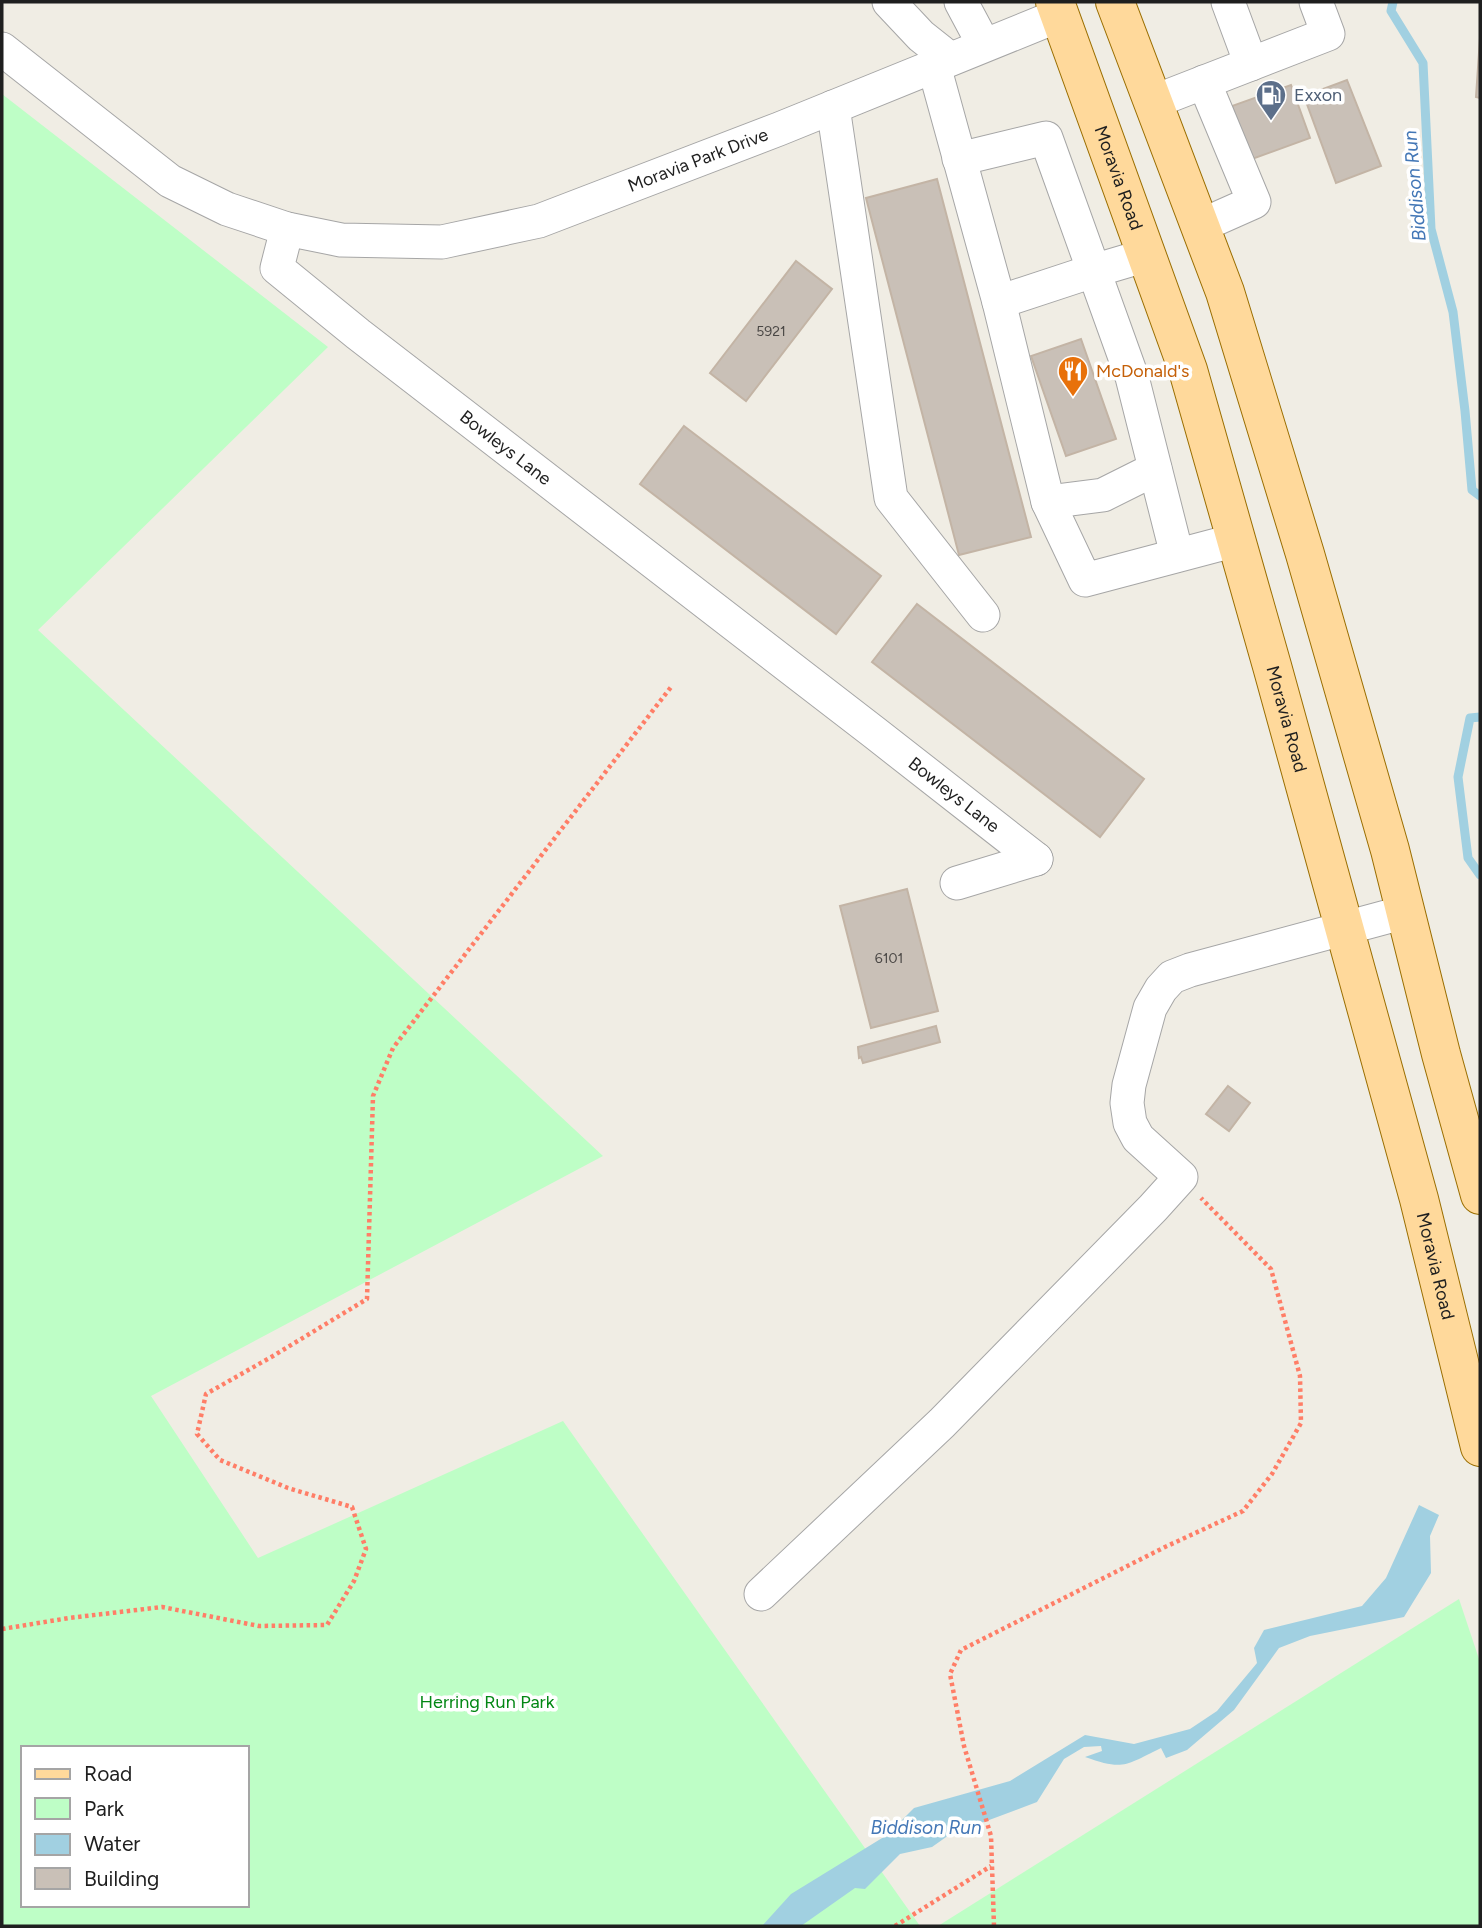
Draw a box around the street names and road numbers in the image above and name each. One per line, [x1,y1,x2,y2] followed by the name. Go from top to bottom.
[625,123,771,197] street label: Moravia Park Drive
[1090,123,1148,233] street label: Moravia Road
[455,406,556,490] street label: Bowleys Lane
[1261,663,1312,775] street label: Moravia Road
[904,752,1004,837] street label: Bowleys Lane
[1412,1210,1459,1322] street label: Moravia Road

